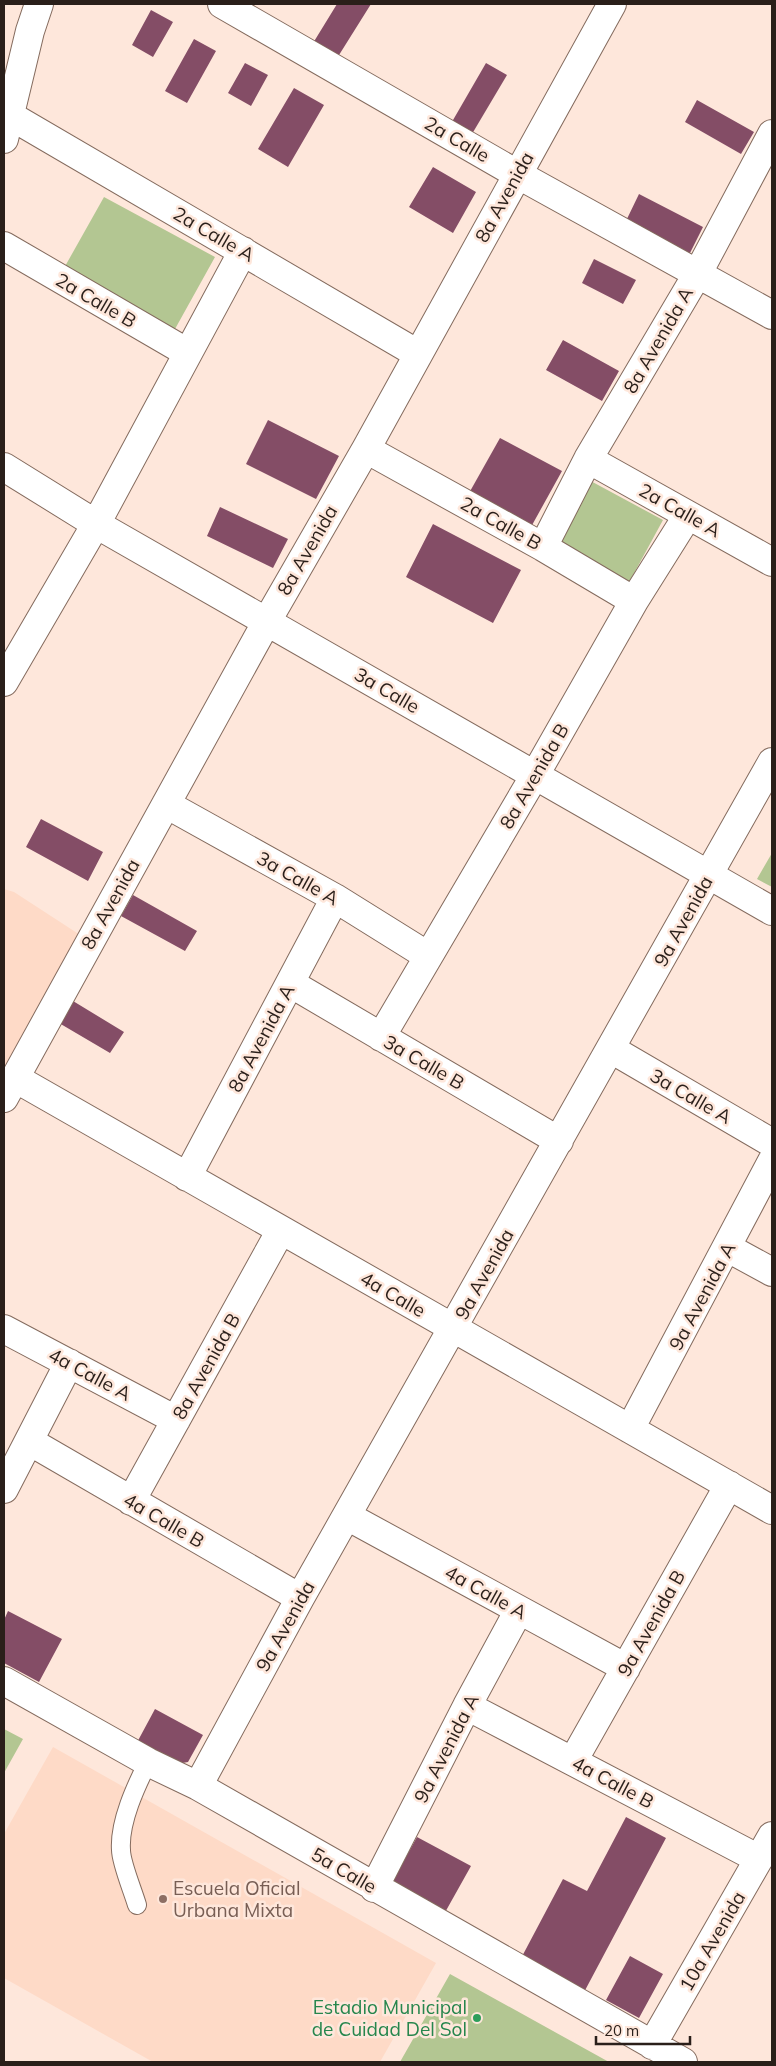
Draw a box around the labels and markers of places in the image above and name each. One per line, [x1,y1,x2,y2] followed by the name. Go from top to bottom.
[173,1876,300,1922] place label: Escuela Oficial Urbana Mixta
[157,1893,169,1905] marker: Escuela Oficial Urbana Mixta
[312,1995,467,2041] place label: Estadio Municipal de Cuidad Del Sol
[471,2012,483,2024] marker: Estadio Municipal de Cuidad Del Sol

